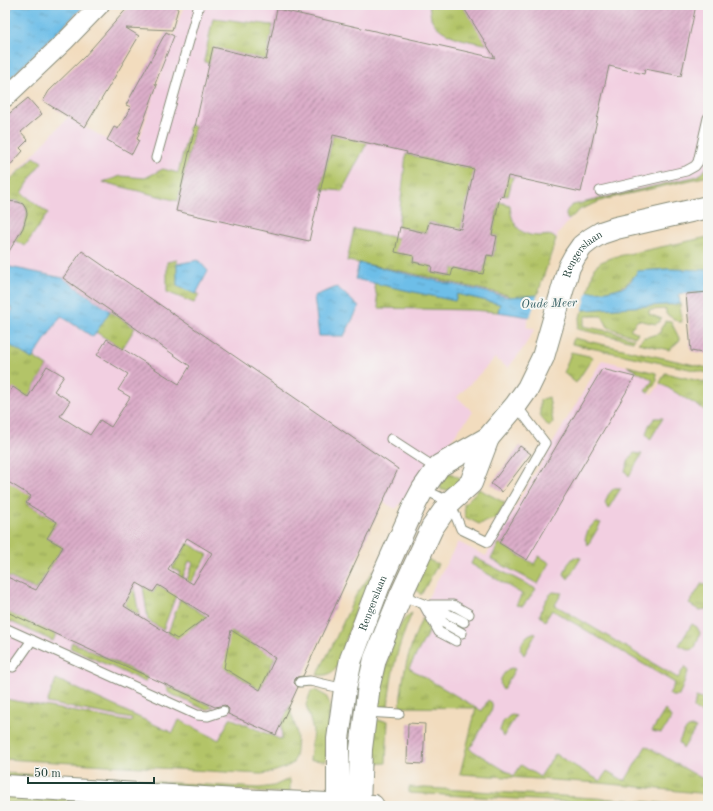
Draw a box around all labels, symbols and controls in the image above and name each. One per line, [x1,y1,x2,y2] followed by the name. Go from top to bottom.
[562,229,605,280] street label: Rengerslaan
[521,297,578,311] water label: Oude Meer
[358,574,390,633] street label: Rengerslaan
[28,759,154,785] scale bar
[34,767,61,780] text: 50 m

